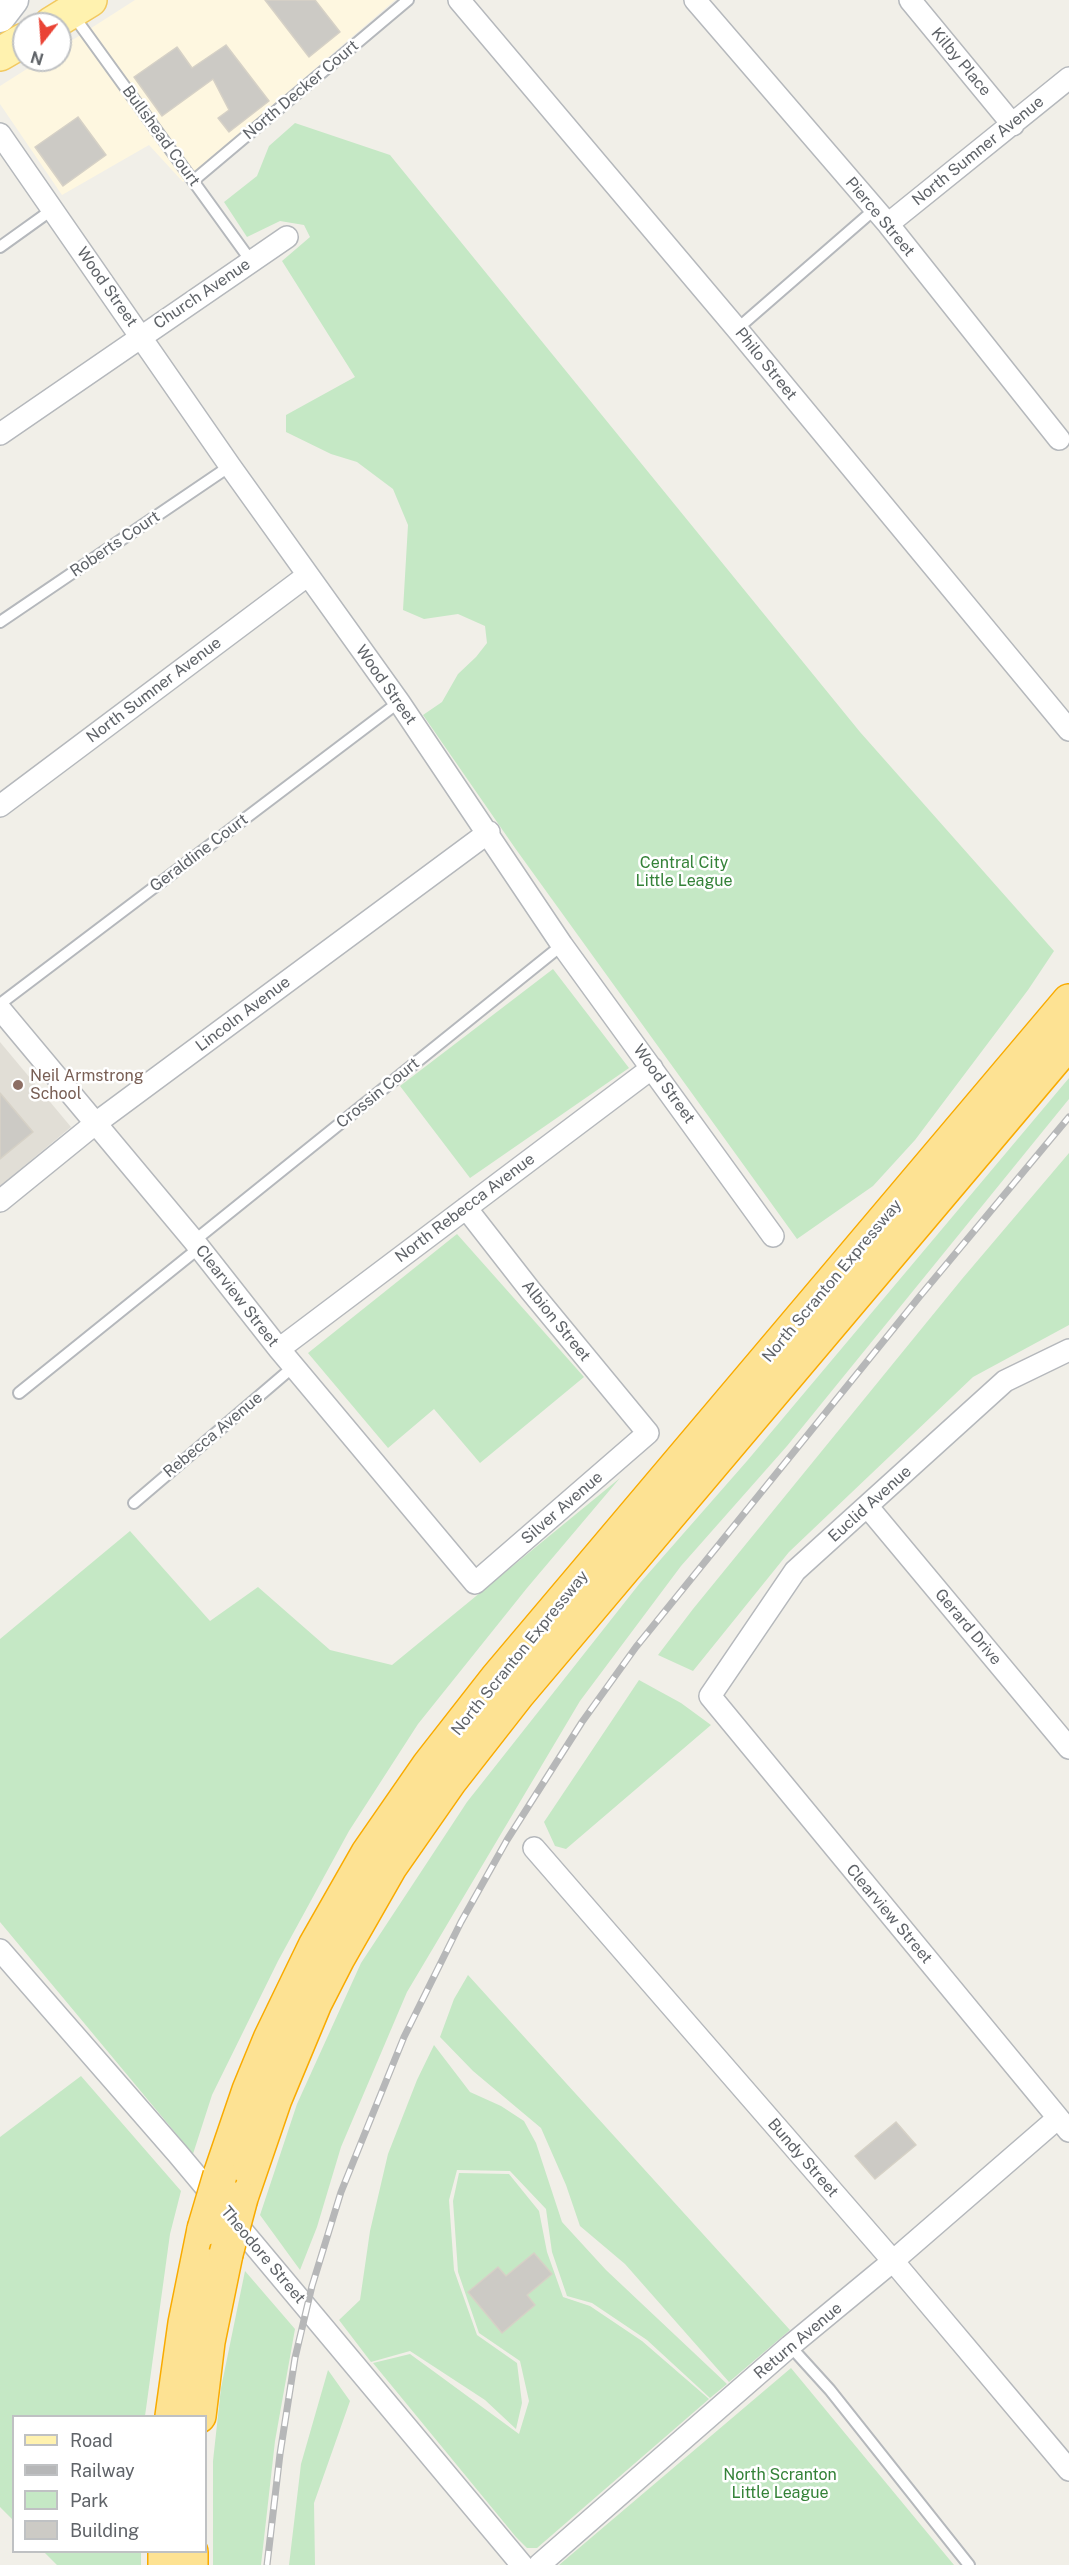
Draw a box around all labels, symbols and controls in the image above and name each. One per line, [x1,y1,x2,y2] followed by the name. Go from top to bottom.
[12,12,72,72] north arrow
[927,24,995,100] street label: Kilby Place
[239,36,363,144] street label: North Decker Court
[28,47,46,69] text: N
[118,82,204,190] street label: Bullshead Court
[908,92,1048,210] street label: North Sumner Avenue
[841,173,919,261] street label: Pierce Street
[73,243,141,331] street label: Wood Street
[150,255,254,333] street label: Church Avenue
[731,324,801,404] street label: Philo Street
[66,507,164,581] street label: Roberts Court
[83,633,225,747] street label: North Sumner Avenue
[352,641,420,729] street label: Wood Street
[146,810,252,896] street label: Geraldine Court
[635,853,733,891] park label: Central City Little League
[192,972,294,1056] street label: Lincoln Avenue
[629,1041,699,1127] street label: Wood Street
[333,1054,423,1132] street label: Crossin Court
[30,1066,144,1104] place label: Neil Armstrong School
[11,1078,25,1092] marker: Neil Armstrong School
[392,1149,538,1267] street label: North Rebecca Avenue
[758,1196,906,1366] street label: North Scranton Expressway
[191,1241,283,1351] street label: Clearview Street
[518,1277,594,1365] street label: Albion Street
[160,1388,266,1482] street label: Rebecca Avenue
[825,1462,915,1546] street label: Euclid Avenue
[517,1467,607,1549] street label: Silver Avenue
[448,1567,592,1739] street label: North Scranton Expressway
[931,1585,1005,1669] street label: Gerard Drive
[842,1860,936,1968] street label: Clearview Street
[764,2115,842,2201] street label: Bundy Street
[217,2202,309,2308] street label: Theodore Street
[750,2299,846,2383] street label: Return Avenue
[12,2415,207,2553] legend
[70,2430,113,2451] text: Road
[70,2460,135,2481] text: Railway
[723,2465,837,2503] park label: North Scranton Little League
[70,2490,108,2511] text: Park
[70,2520,139,2541] text: Building

